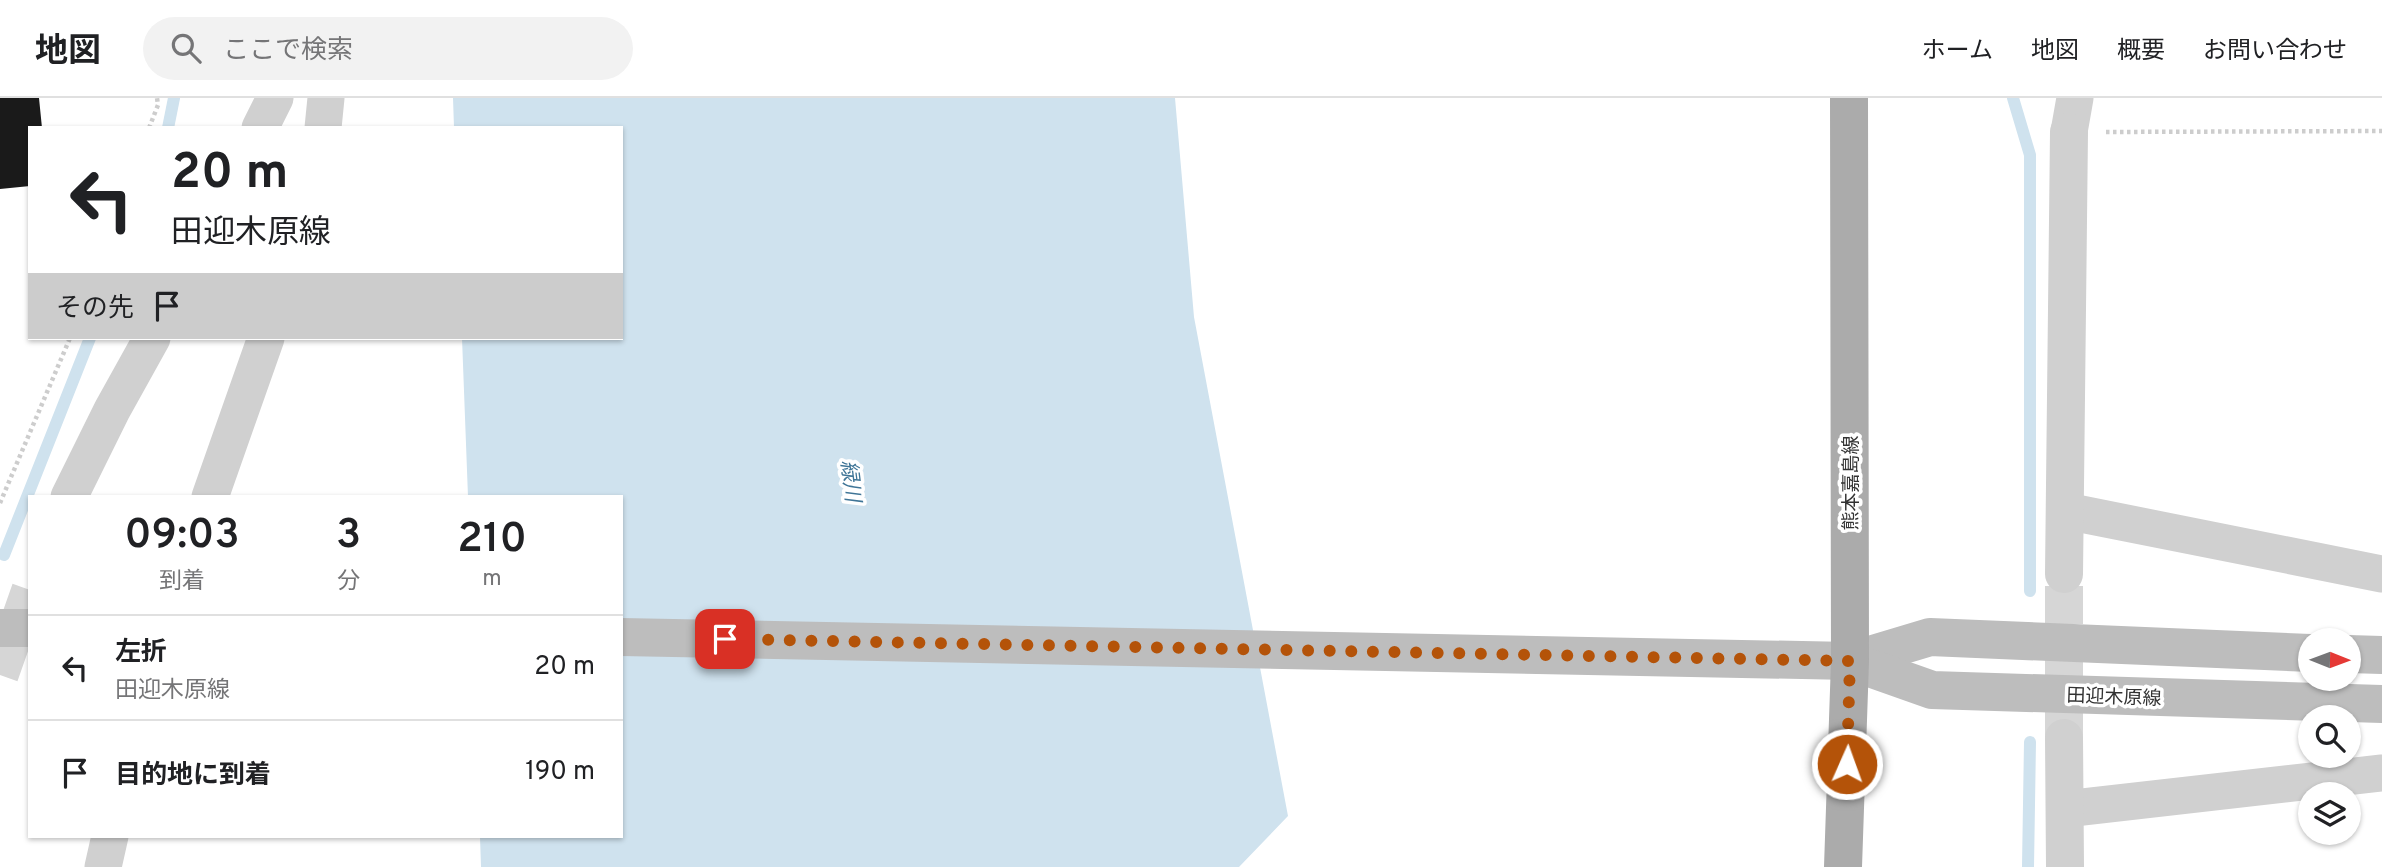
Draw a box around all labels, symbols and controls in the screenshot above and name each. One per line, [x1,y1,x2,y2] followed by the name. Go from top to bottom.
[143,17,633,80] search box
[167,29,205,67] icon: search
[35,32,101,74] text: 地図
[223,35,353,68] text: ここで検索
[1922,37,1993,67] text: ホーム
[2031,37,2079,67] text: 地図
[2117,37,2165,67] text: 概要
[2203,37,2347,67] text: お問い合わせ
[171,144,288,206] text: 20 m
[56,154,147,245] icon: left
[171,214,331,254] text: 田迎木原線
[148,287,186,325] icon: arrive
[56,293,134,326] text: その先
[1840,435,1864,531] street label: 熊本嘉島線
[834,459,866,506] water label: 緑川
[124,510,240,563] text: 09:03
[336,510,361,563] text: 3
[457,514,527,567] text: 210
[482,565,502,594] text: m
[159,568,205,597] text: 到着
[337,568,360,597] text: 分
[695,609,755,669] pin
[706,620,744,658] icon: arrive
[2298,628,2361,691] north arrow
[2298,628,2361,845] map controls
[115,637,167,670] text: 左折
[56,649,94,687] icon: left
[534,651,595,684] text: 20 m
[115,677,230,706] text: 田迎木原線
[2066,684,2162,712] street label: 田迎木原線
[2298,705,2361,768] button: search
[1810,727,1884,801] position arrow
[56,754,94,792] icon: arrive
[525,756,595,789] text: 190 m
[115,760,271,793] text: 目的地に到着
[2298,782,2361,845] button: layers

